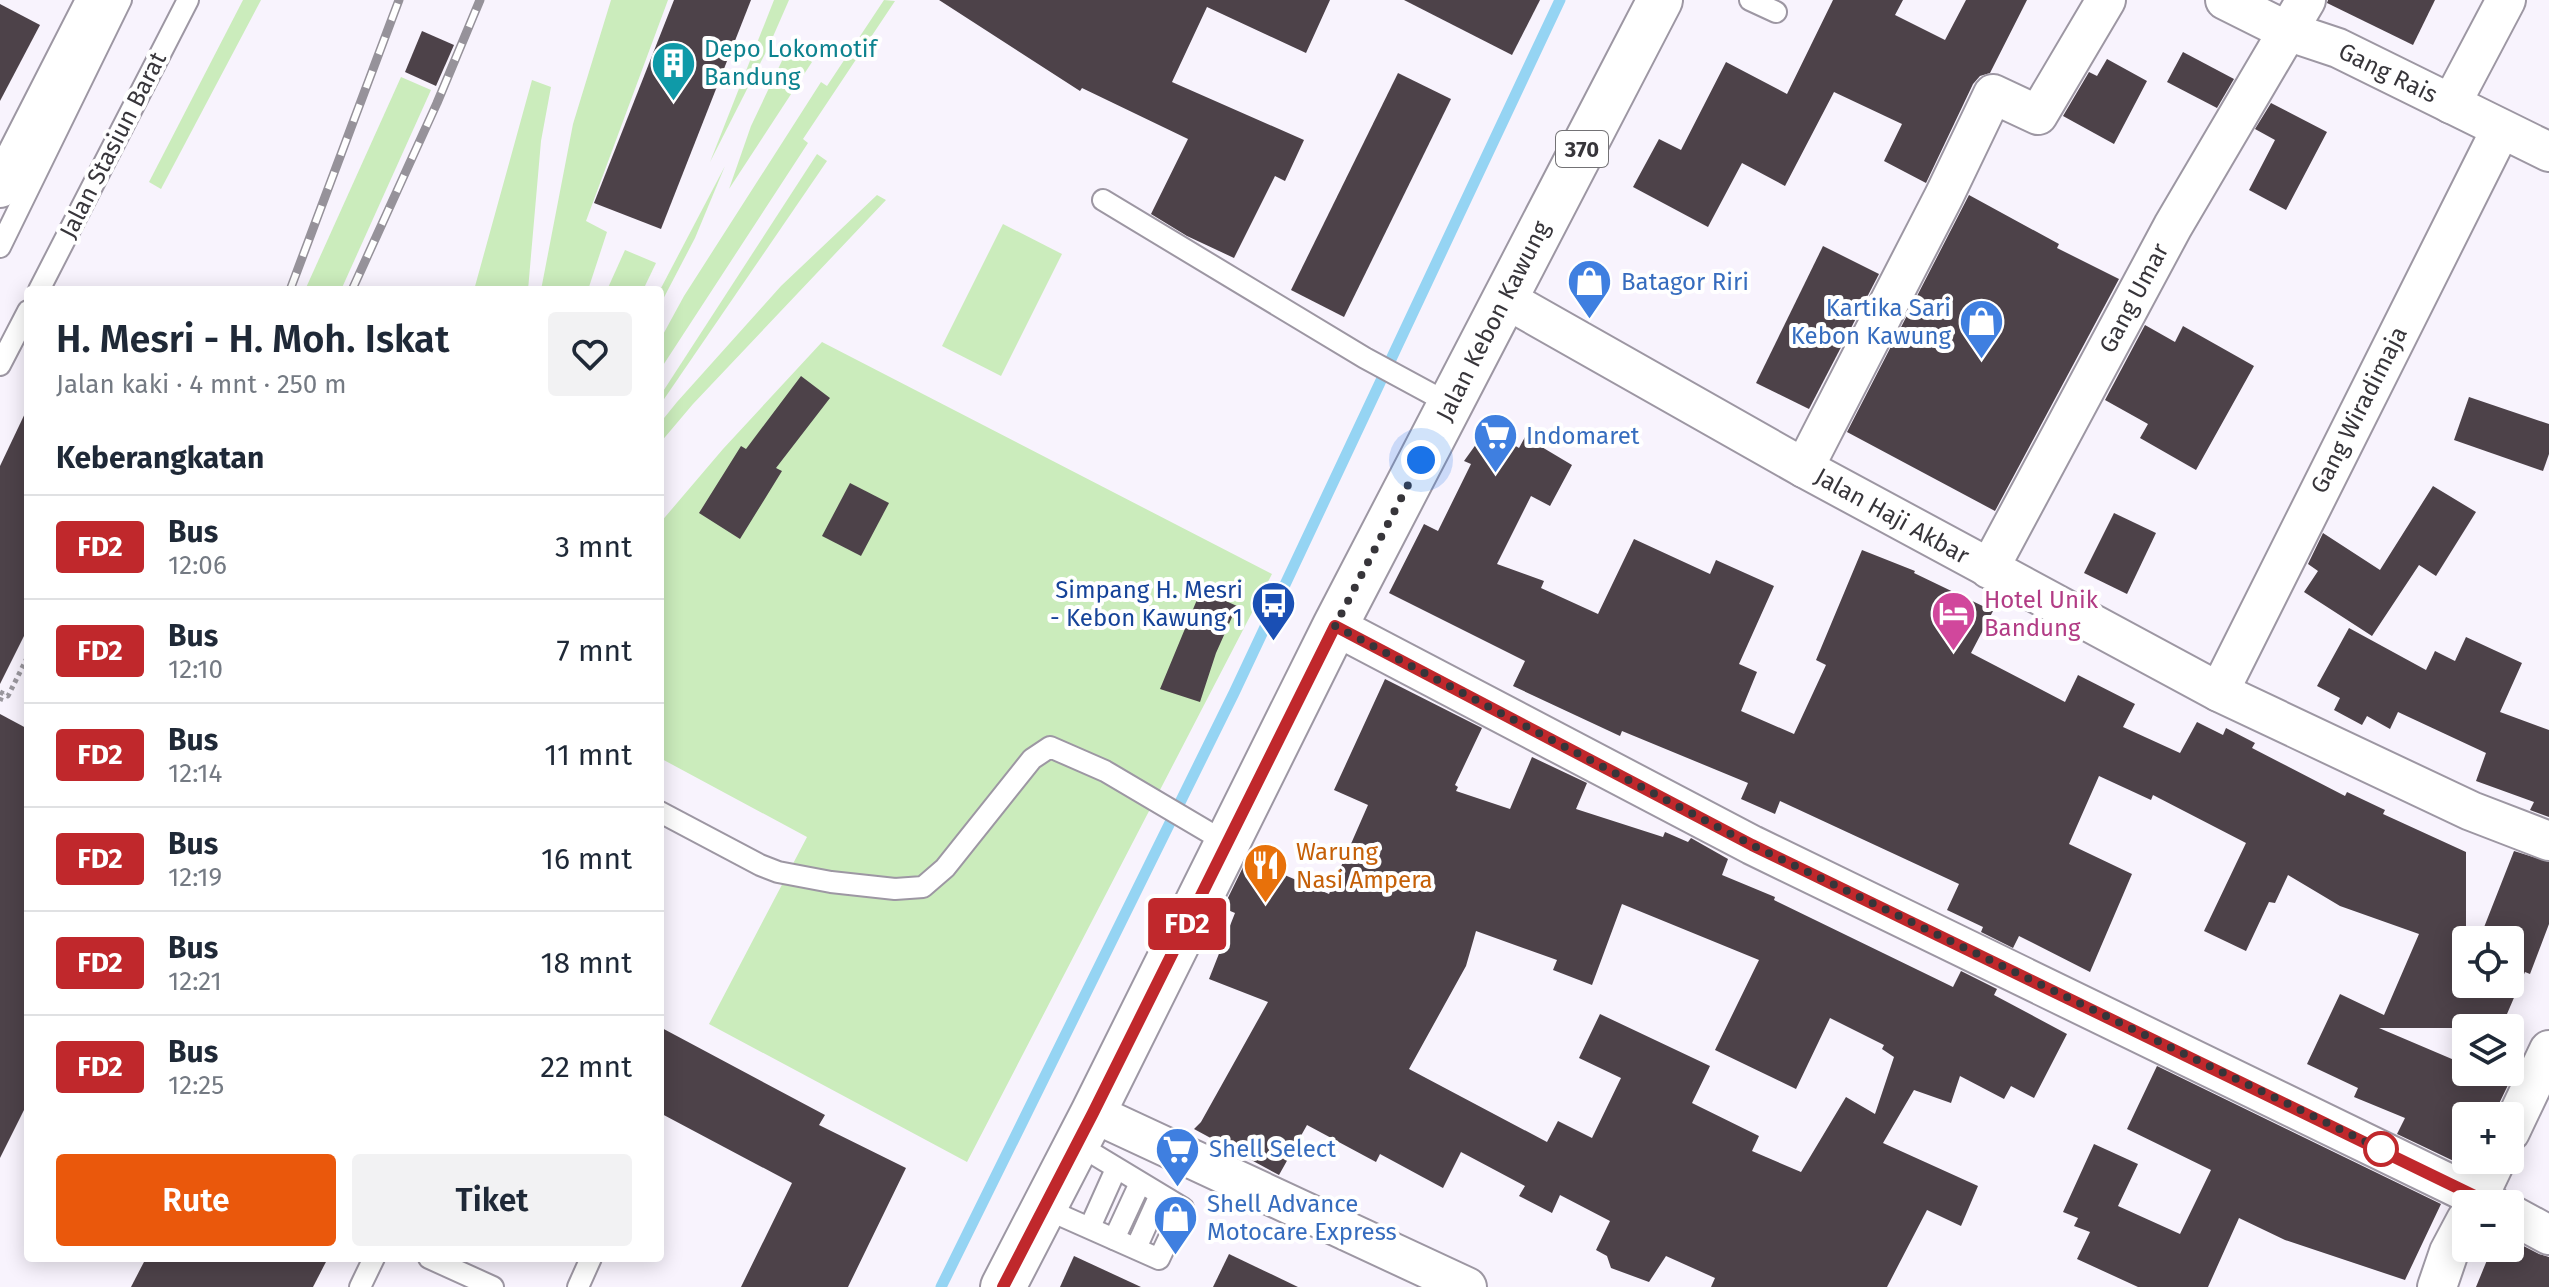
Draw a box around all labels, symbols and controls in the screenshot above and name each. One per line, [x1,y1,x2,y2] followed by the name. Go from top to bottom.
[704,35,879,91] place label: Depo Lokomotif Bandung
[2334,37,2442,109] street label: Gang Rais
[649,39,697,102] building icon: Depo Lokomotif Bandung
[54,47,172,243] street label: Jalan Stasiun Barat
[1556,131,1608,167] road number: 370
[1430,216,1556,426] street label: Jalan Kebon Kawung
[2093,238,2175,358] street label: Gang Umar
[1566,258,1614,321] shop icon: Batagor Riri
[1621,268,1749,296] place label: Batagor Riri
[1791,294,1952,350] place label: Kartika Sari Kebon Kawung
[1958,298,2006,361] shop icon: Kartika Sari Kebon Kawung
[548,312,632,396] button: heart
[56,316,449,362] text: H. Mesri - H. Moh. Iskat
[2305,322,2413,498] street label: Gang Wiradimaja
[56,369,347,400] text: Jalan kaki · 4 mnt · 250 m
[1471,412,1519,475] supermarket icon: Indomaret
[1526,422,1640,450] place label: Indomaret
[56,440,264,476] text: Keberangkatan
[1401,440,1441,480] your location
[1810,462,1975,570] street label: Jalan Haji Akbar
[168,514,218,550] text: Bus
[555,529,632,565] text: 3 mnt
[77,530,123,563] text: FD2
[168,550,227,581] text: 12:06
[1050,576,1243,632] place label: Simpang H. Mesri - Kebon Kawung 1
[1250,580,1298,643] bus stop icon: Simpang H. Mesri - Kebon Kawung 1
[1984,586,2099,642] place label: Hotel Unik Bandung
[1929,590,1977,653] hotel icon: Hotel Unik Bandung
[168,618,218,654] text: Bus
[557,633,632,669] text: 7 mnt
[77,634,123,667] text: FD2
[168,654,223,685] text: 12:10
[168,722,218,758] text: Bus
[544,737,632,773] text: 11 mnt
[77,738,123,771] text: FD2
[168,758,222,789] text: 12:14
[168,826,218,862] text: Bus
[1296,838,1433,894] place label: Warung Nasi Ampera
[541,841,632,877] text: 16 mnt
[77,842,123,875] text: FD2
[1241,842,1289,905] restaurant icon: Warung Nasi Ampera
[168,862,222,893] text: 12:19
[1141,898,1233,950] line badge: FD2
[1164,907,1210,940] text: FD2
[2452,926,2524,1262] map controls
[2452,926,2524,998] button: locate
[168,930,218,966] text: Bus
[540,945,632,981] text: 18 mnt
[77,946,123,979] text: FD2
[168,966,222,997] text: 12:21
[2452,1014,2524,1086] button: layers
[168,1034,218,1070] text: Bus
[540,1049,632,1085] text: 22 mnt
[77,1050,123,1083] text: FD2
[168,1070,224,1101] text: 12:25
[2452,1102,2524,1174] button: +
[1154,1125,1202,1188] supermarket icon: Shell Select
[2364,1132,2398,1166] unlabelled marker
[1209,1135,1336,1163] place label: Shell Select
[56,1154,336,1246] button: Rute
[352,1154,632,1246] button: Tiket
[1207,1190,1397,1246] place label: Shell Advance Motocare Express
[2452,1190,2524,1262] button: −
[1152,1194,1200,1257] shop icon: Shell Advance Motocare Express

